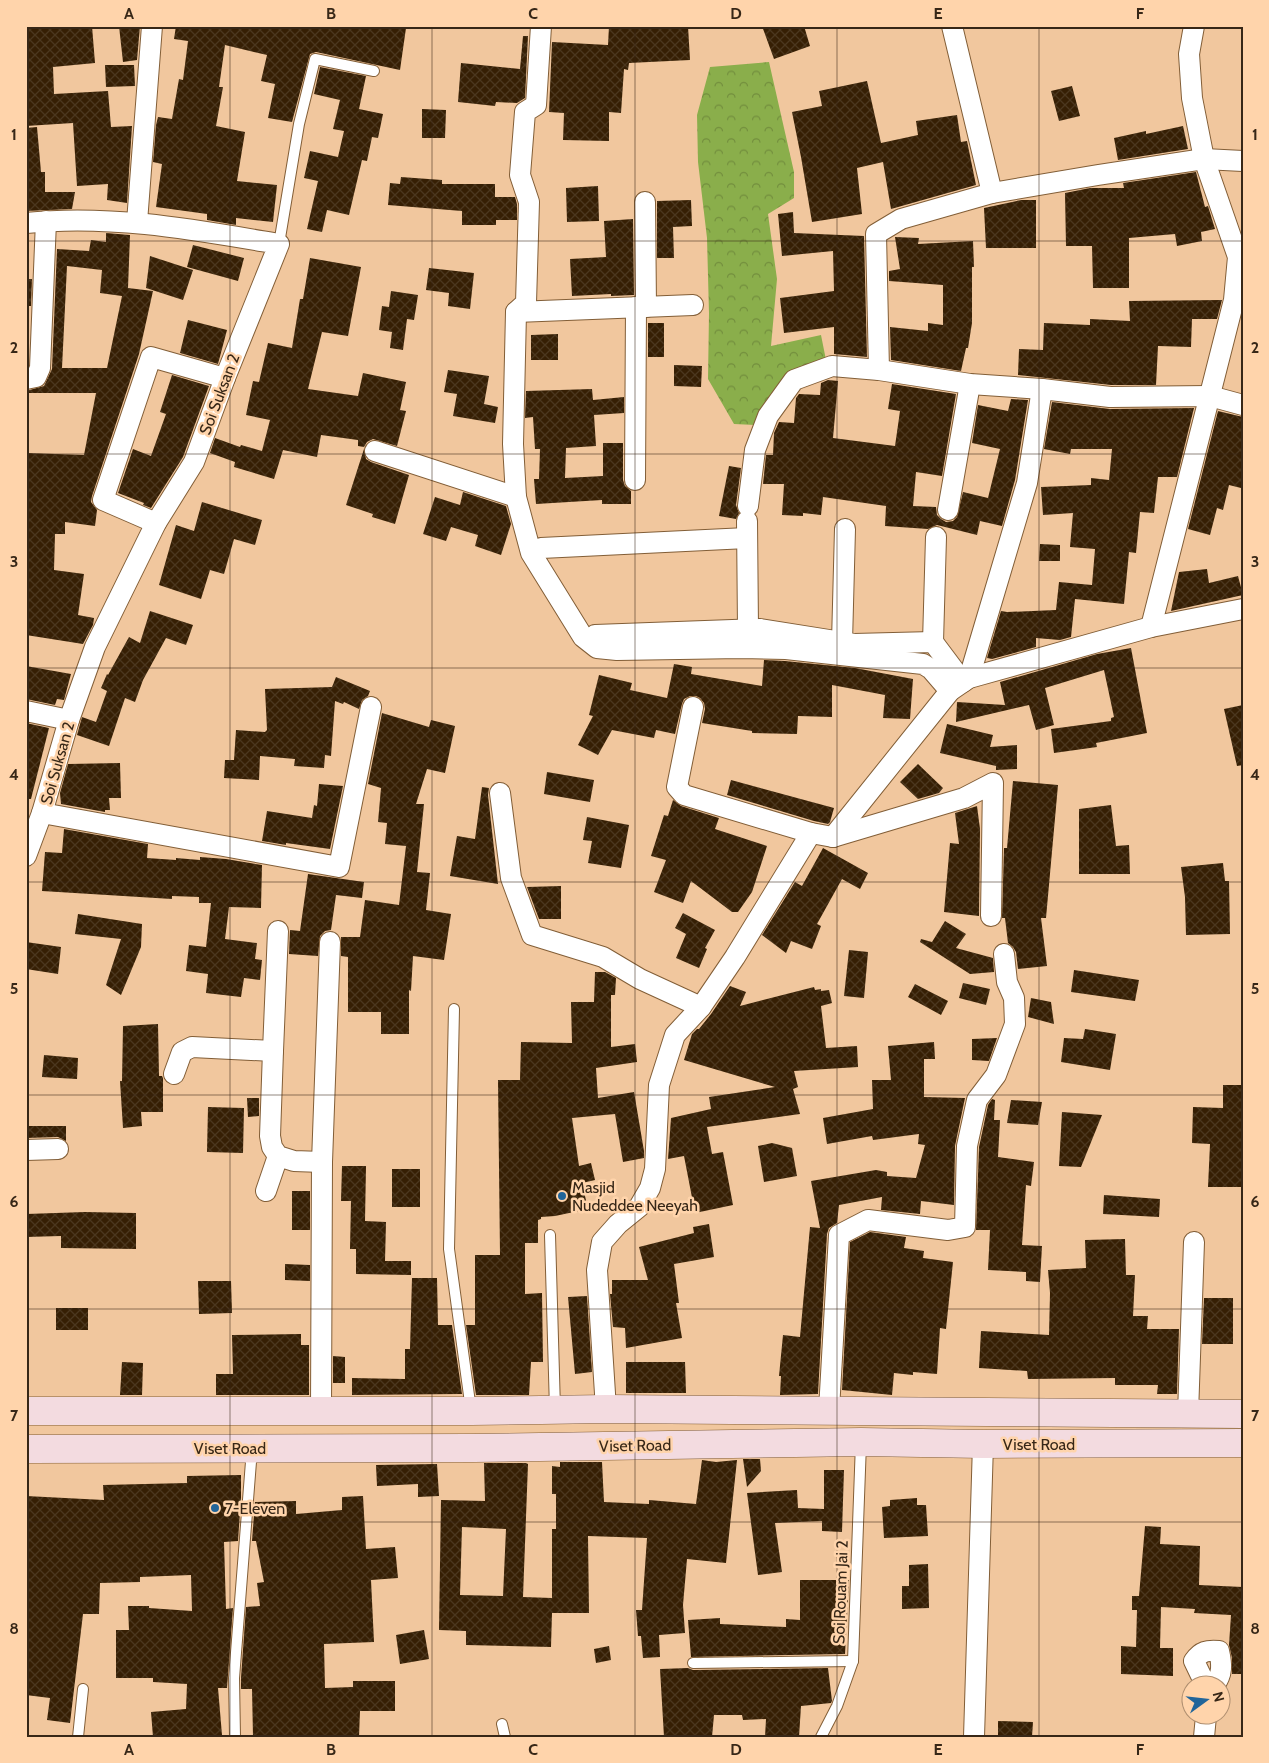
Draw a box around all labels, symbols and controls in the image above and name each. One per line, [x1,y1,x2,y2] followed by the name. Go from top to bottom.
[124,4,134,23] text: A
[326,4,336,23] text: B
[528,4,538,23] text: C
[730,4,742,23] text: D
[933,4,943,23] text: E
[1136,4,1145,23] text: F
[11,125,17,144] text: 1
[1252,125,1258,144] text: 1
[10,338,18,357] text: 2
[1251,338,1259,357] text: 2
[195,351,244,437] street label: Soi Suksan 2
[10,552,18,571] text: 3
[1251,552,1259,571] text: 3
[37,720,78,807] street label: Soi Suksan 2
[9,765,19,784] text: 4
[1250,765,1260,784] text: 4
[10,979,18,998] text: 5
[1251,979,1259,998] text: 5
[572,1178,698,1215] place label: Masjid Nudeddee Neeyah
[556,1190,568,1202] marker: Masjid Nudeddee Neeyah
[10,1192,19,1211] text: 6
[1251,1192,1260,1211] text: 6
[10,1406,19,1425] text: 7
[1251,1406,1260,1425] text: 7
[599,1435,671,1456] street label: Viset Road
[1003,1435,1075,1454] street label: Viset Road
[194,1439,266,1458] street label: Viset Road
[225,1499,285,1518] place label: 7-Eleven
[209,1502,221,1514] marker: 7-Eleven
[829,1540,852,1644] street label: Soi Rouam Jai 2
[9,1619,19,1638] text: 8
[1250,1619,1260,1638] text: 8
[1182,1676,1232,1726] north arrow
[1209,1690,1229,1704] text: N
[124,1740,134,1759] text: A
[326,1740,336,1759] text: B
[528,1740,538,1759] text: C
[730,1740,742,1759] text: D
[933,1740,943,1759] text: E
[1136,1740,1145,1759] text: F

